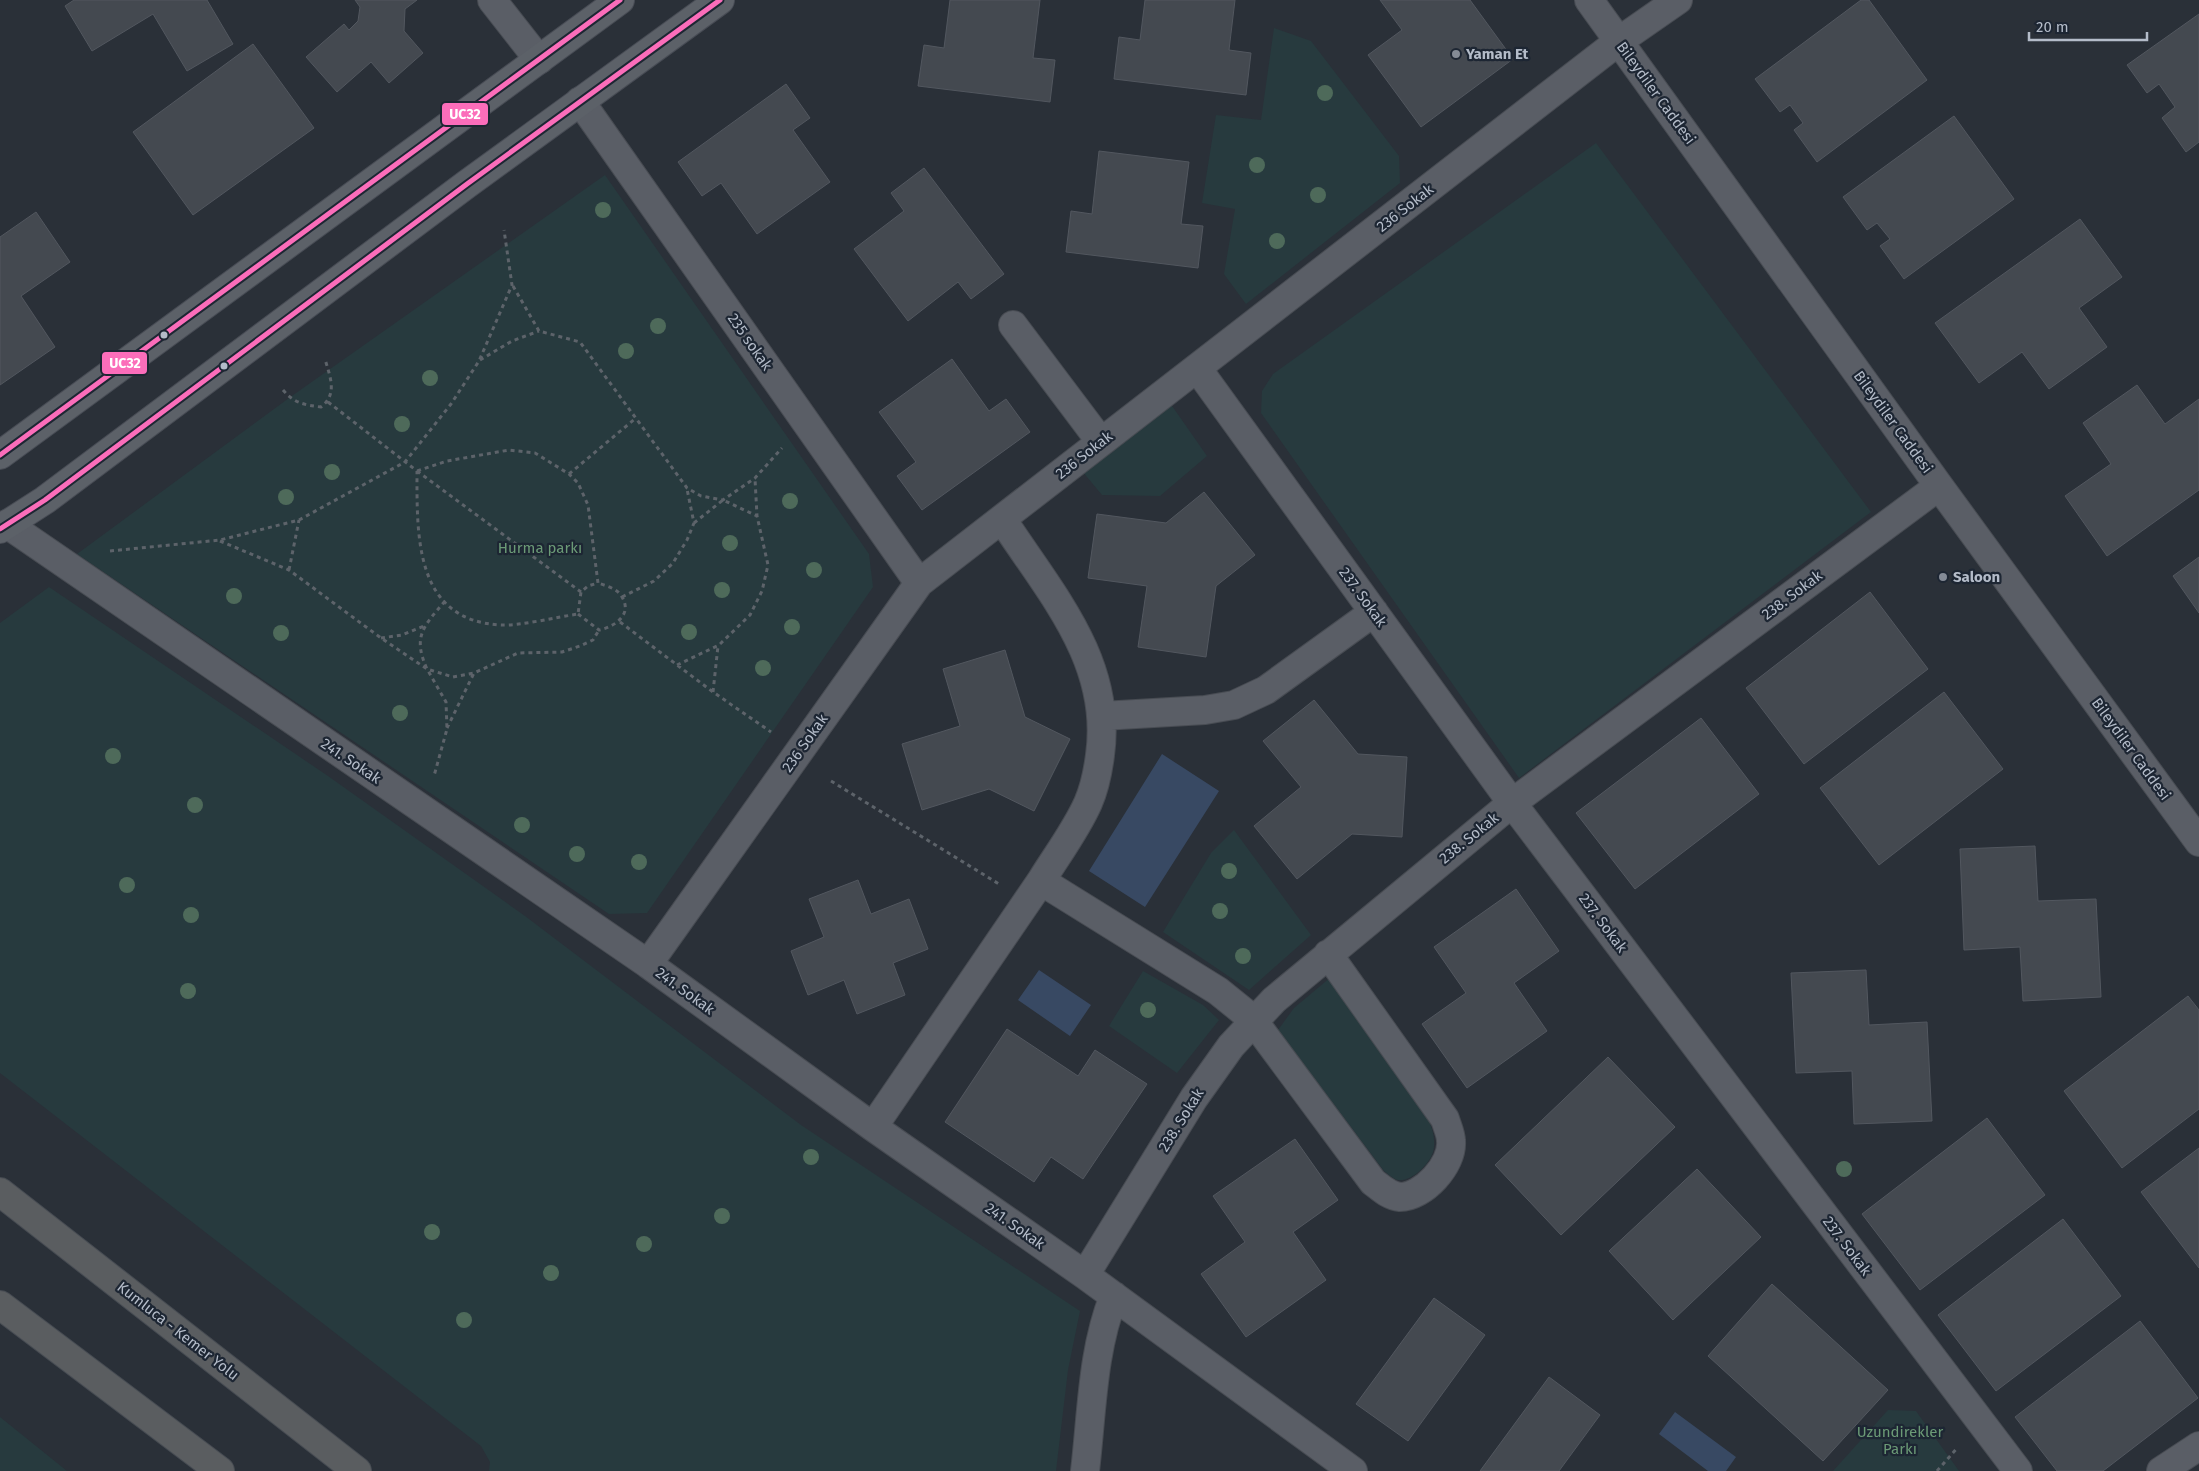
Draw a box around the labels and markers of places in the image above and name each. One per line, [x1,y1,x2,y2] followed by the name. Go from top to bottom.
[1465,45,1529,63] place label: Yaman Et
[1450,48,1462,60] marker: Yaman Et
[159,330,169,340] unlabelled marker
[219,361,229,371] unlabelled marker
[1953,568,2000,586] place label: Saloon
[1937,571,1949,583] marker: Saloon

